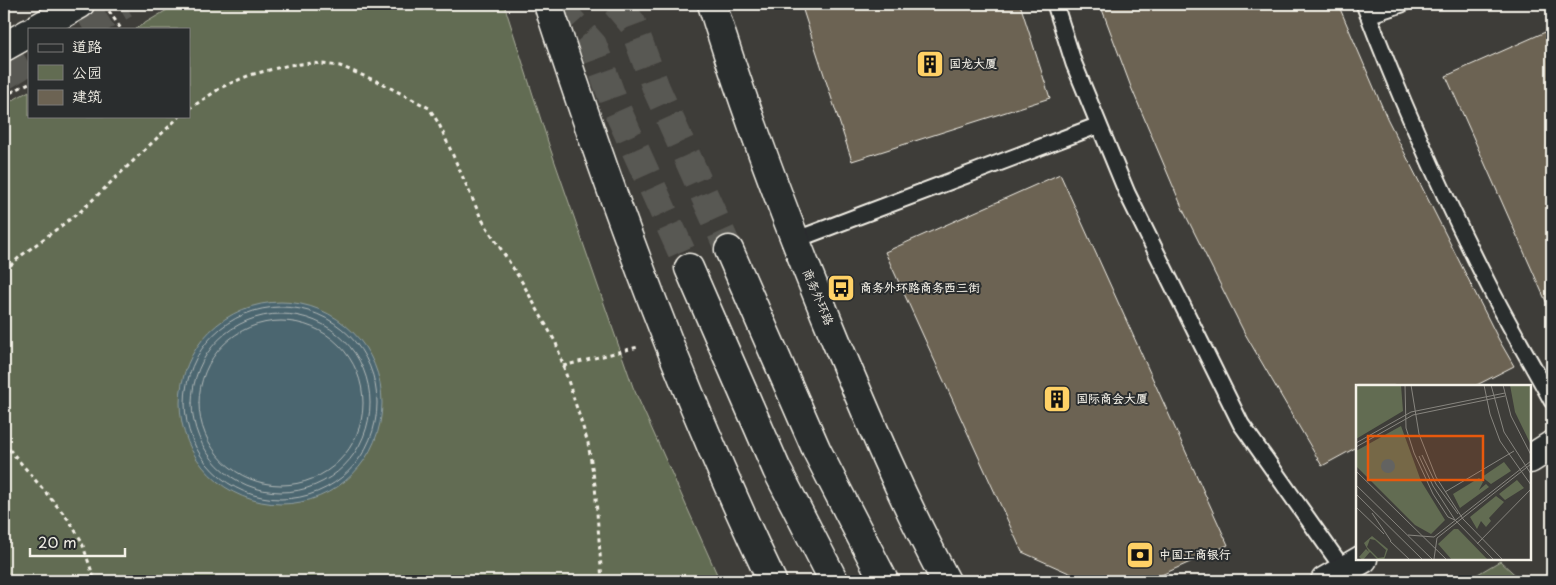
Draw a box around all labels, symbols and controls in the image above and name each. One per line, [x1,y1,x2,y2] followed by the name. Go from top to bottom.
[28,28,190,118] legend
[72,34,102,57] text: 道路
[915,49,945,79] building icon: 国龙大厦
[949,54,997,72] place label: 国龙大厦
[72,60,102,83] text: 公园
[72,84,102,107] text: 建筑
[799,265,839,328] street label: 商务外环路
[826,273,856,303] bus stop icon: 商务外环路商务西三街
[860,278,980,296] place label: 商务外环路商务西三街
[1042,384,1072,414] building icon: 国际商会大厦
[1356,385,1531,560] inset map
[1076,389,1148,407] place label: 国际商会大厦
[30,525,125,557] scale bar
[38,530,77,553] text: 20 m
[1125,540,1155,570] bank icon: 中国工商银行
[1159,545,1231,563] place label: 中国工商银行

